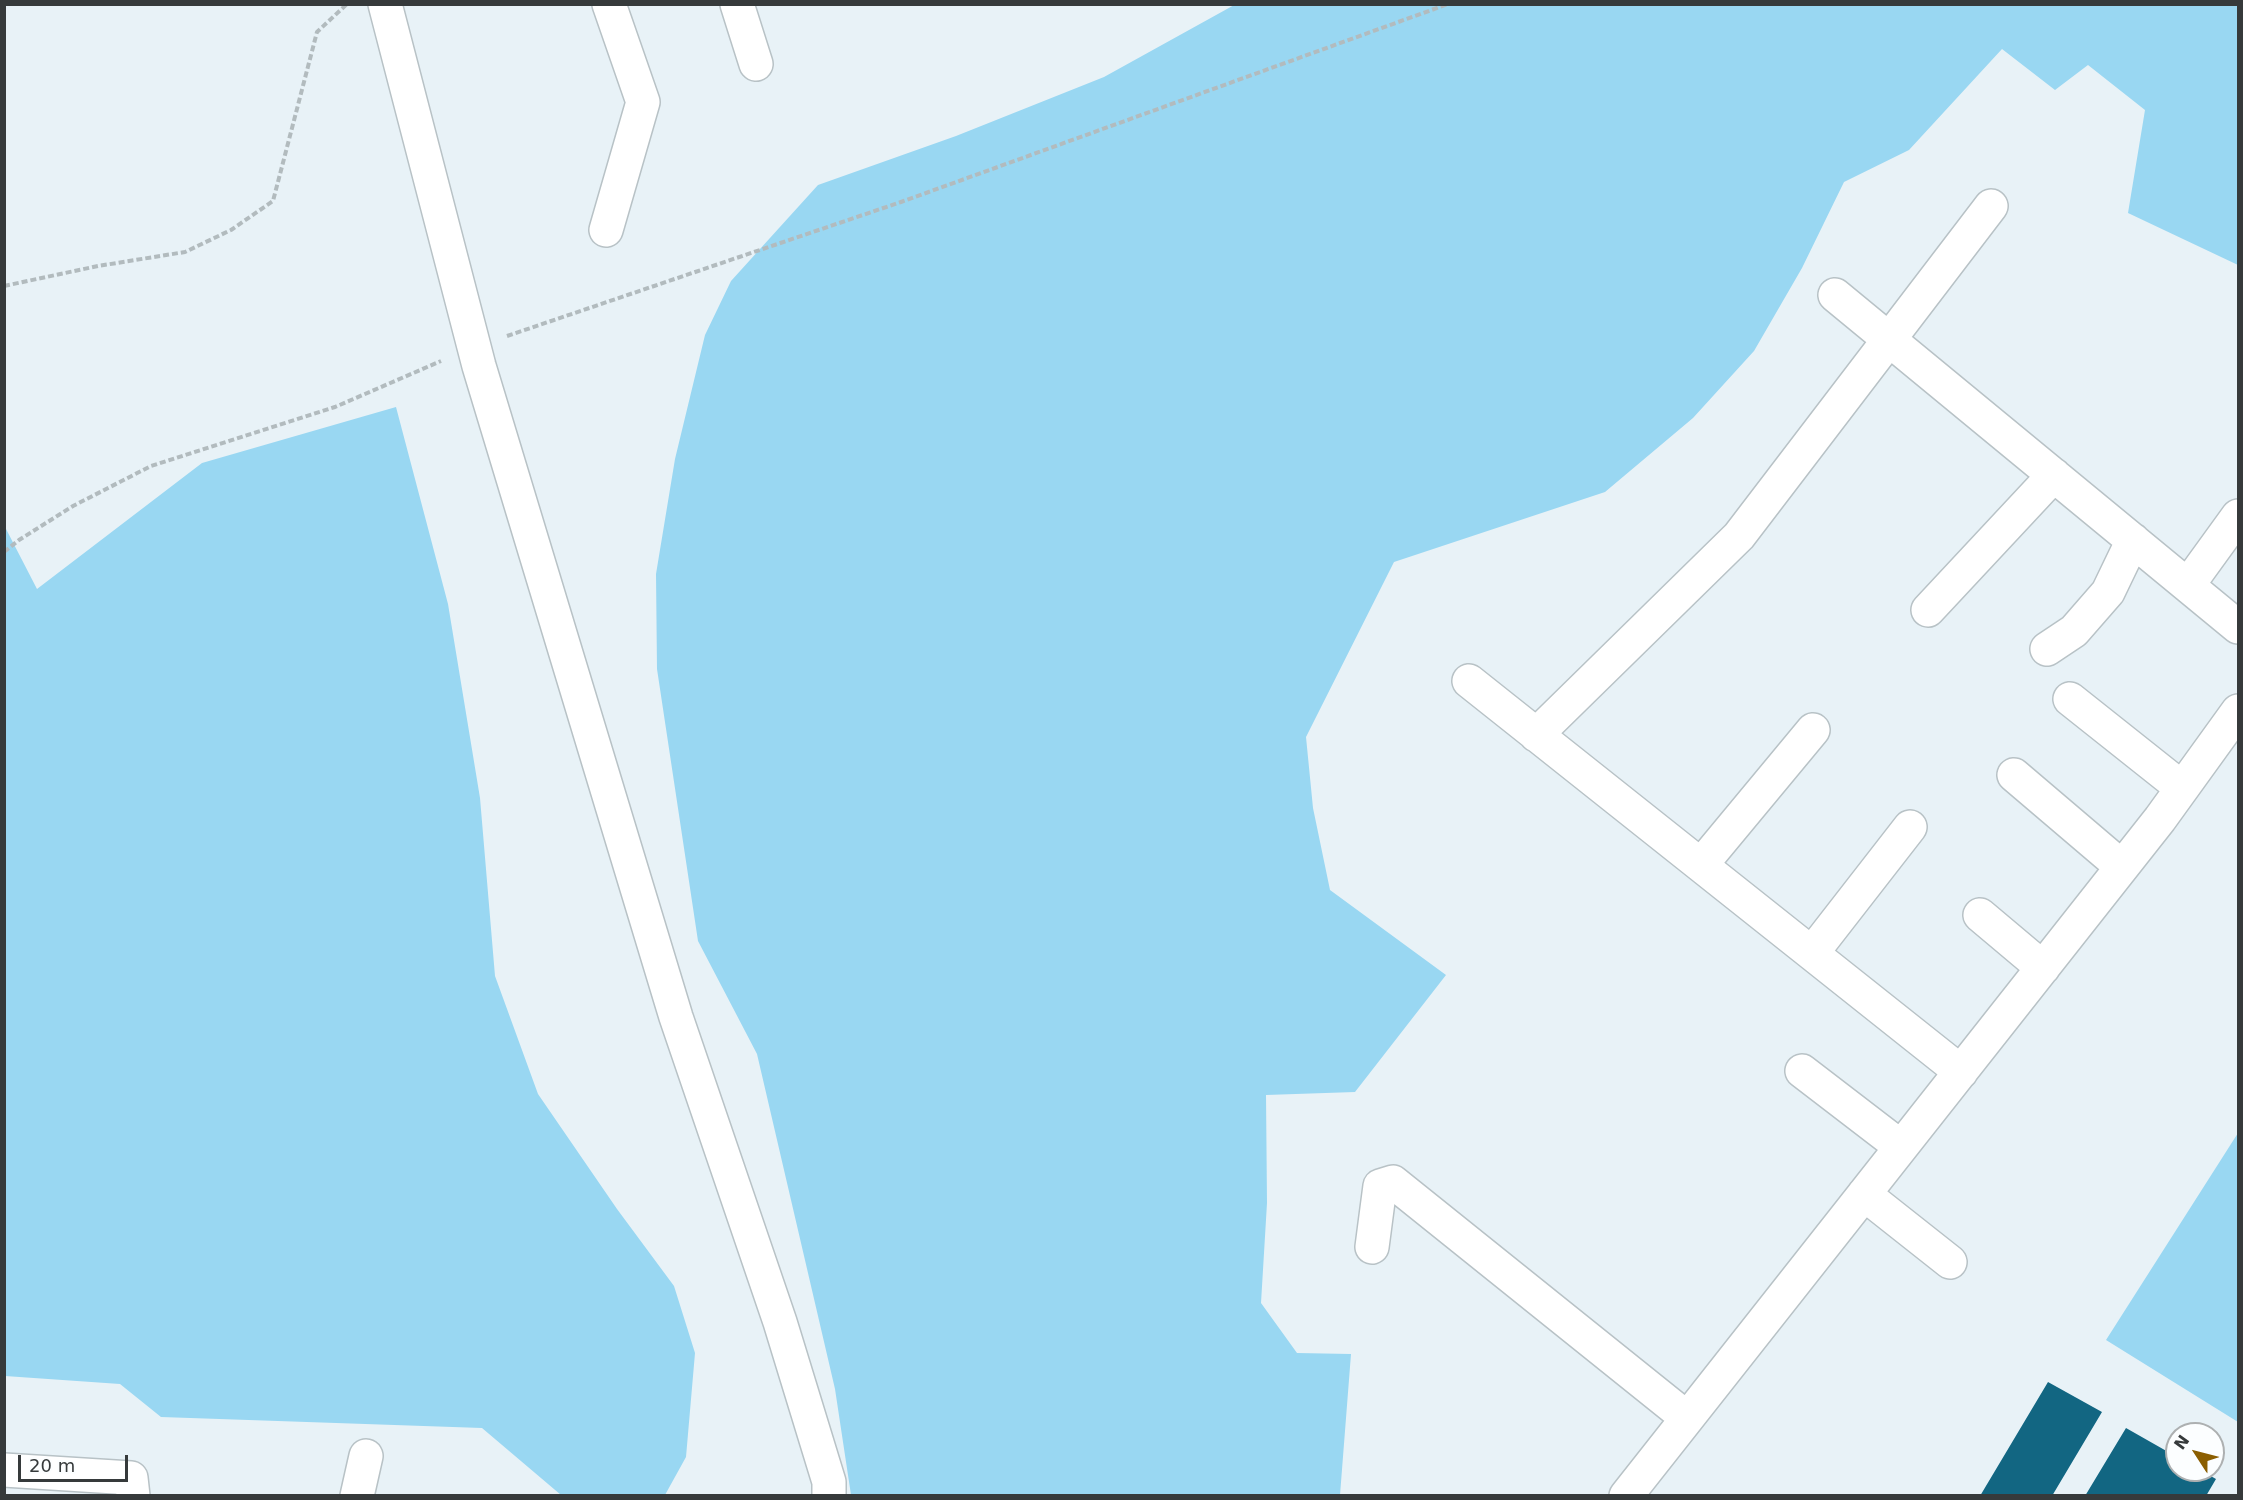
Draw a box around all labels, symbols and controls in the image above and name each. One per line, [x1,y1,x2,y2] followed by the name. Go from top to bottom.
[2165,1422,2225,1482] north arrow
[2170,1431,2193,1453] text: N
[21,1443,130,1481] scale bar
[29,1455,75,1476] text: 20 m

